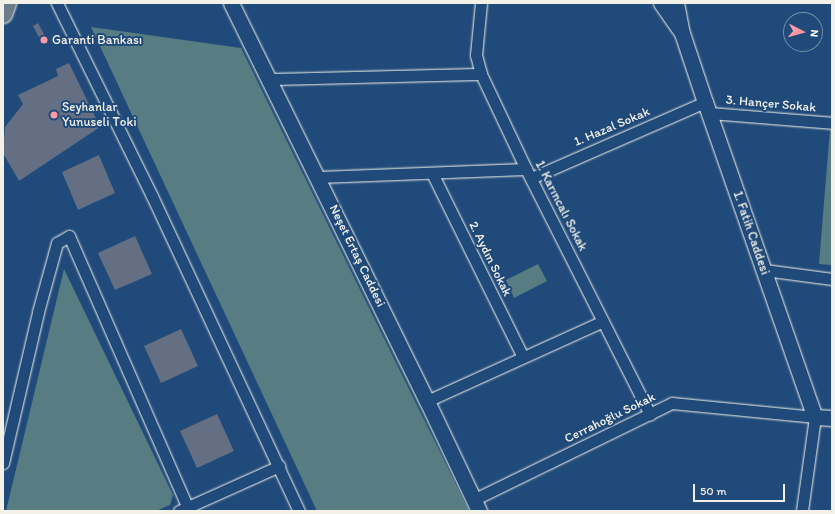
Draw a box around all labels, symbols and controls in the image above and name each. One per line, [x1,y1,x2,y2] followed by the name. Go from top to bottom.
[783,12,823,52] north arrow
[808,29,821,38] text: N
[52,32,142,48] place label: Garanti Bankası
[39,35,49,45] marker: Garanti Bankası
[725,92,817,116] street label: 3. Hançer Sokak
[62,100,135,131] place label: Seyhanlar Yunuseli Toki
[572,104,652,150] street label: 1. Hazal Sokak
[49,110,59,120] marker: Seyhanlar Yunuseli Toki
[531,158,591,254] street label: 1. Karıncalı Sokak
[729,189,773,277] street label: 1. Fatih Caddesi
[325,202,389,310] street label: Neşet Ertaş Caddesi
[465,219,515,299] street label: 2. Aydın Sokak
[562,389,658,447] street label: Cerrahoğlu Sokak
[695,476,787,502] scale bar
[700,484,726,498] text: 50 m

